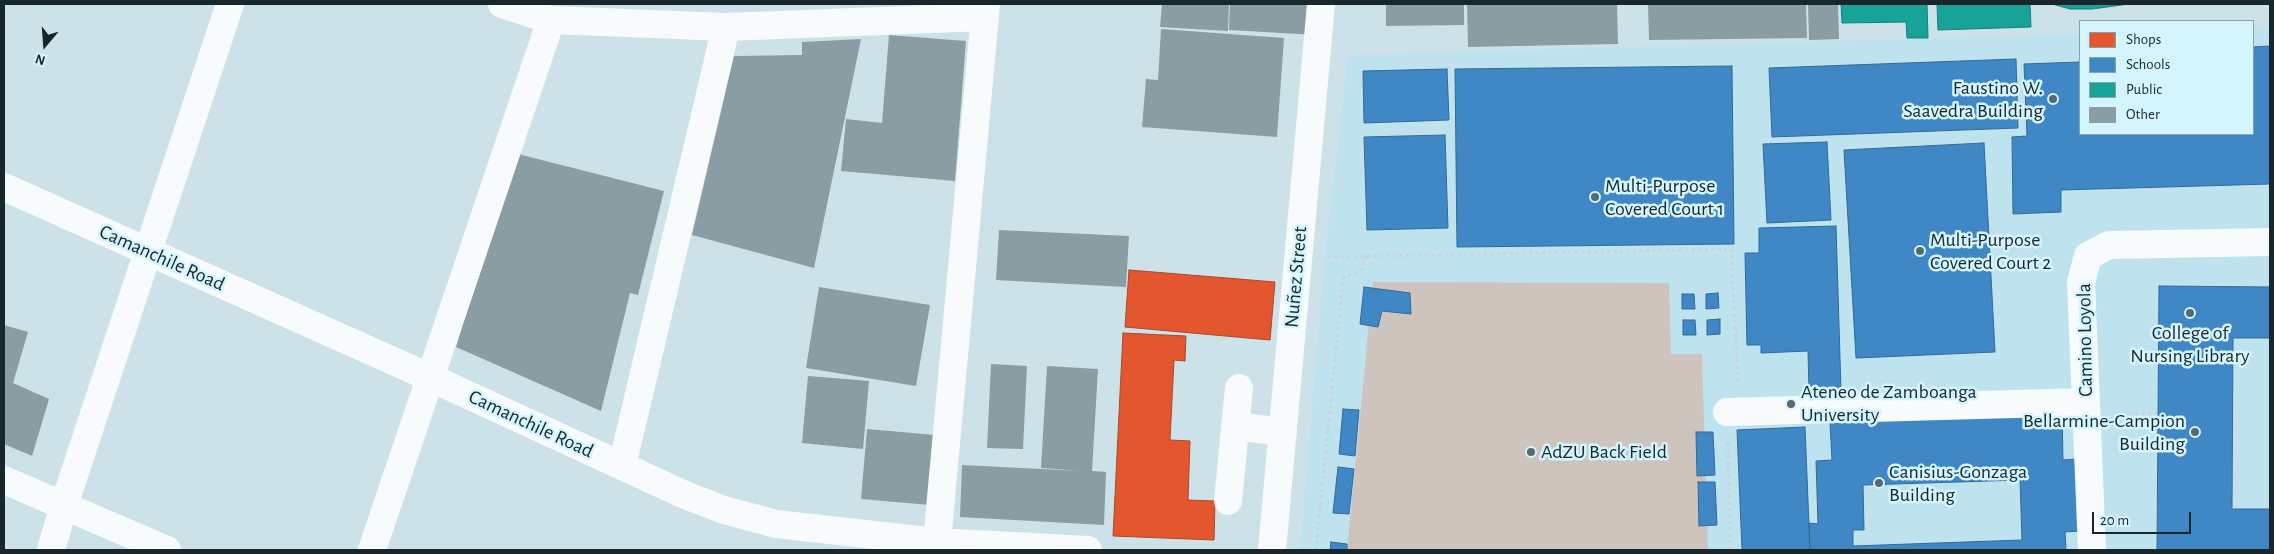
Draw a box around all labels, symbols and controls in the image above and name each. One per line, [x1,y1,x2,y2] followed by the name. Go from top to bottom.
[20,20,70,70] north arrow
[2079,20,2254,135] legend
[2126,32,2161,47] text: Shops
[34,51,47,67] text: N
[2126,57,2170,72] text: Schools
[1903,76,2043,123] place label: Faustino W. Saavedra Building
[2126,82,2162,97] text: Public
[2047,93,2059,105] marker: Faustino W. Saavedra Building
[2126,107,2160,122] text: Other
[1605,174,1724,221] place label: Multi-Purpose Covered Court 1
[1589,191,1601,203] marker: Multi-Purpose Covered Court 1
[95,220,229,296] street label: Camanchile Road
[1280,225,1312,329] street label: Nuñez Street
[1930,228,2051,275] place label: Multi-Purpose Covered Court 2
[1914,245,1926,257] marker: Multi-Purpose Covered Court 2
[2072,283,2098,397] street label: Camino Loyola
[2184,307,2196,319] marker: College of Nursing Library
[2130,321,2250,368] place label: College of Nursing Library
[1801,380,1977,427] place label: Ateneo de Zamboanga University
[465,385,597,463] street label: Camanchile Road
[1785,398,1797,410] marker: Ateneo de Zamboanga University
[2023,409,2185,456] place label: Bellarmine-Campion Building
[2189,426,2201,438] marker: Bellarmine-Campion Building
[1541,440,1667,464] place label: AdZU Back Field
[1525,446,1537,458] marker: AdZU Back Field
[1889,460,2027,507] place label: Canisius-Gonzaga Building
[1873,477,1885,489] marker: Canisius-Gonzaga Building
[2094,502,2193,534] scale bar
[2100,513,2129,528] text: 20 m

